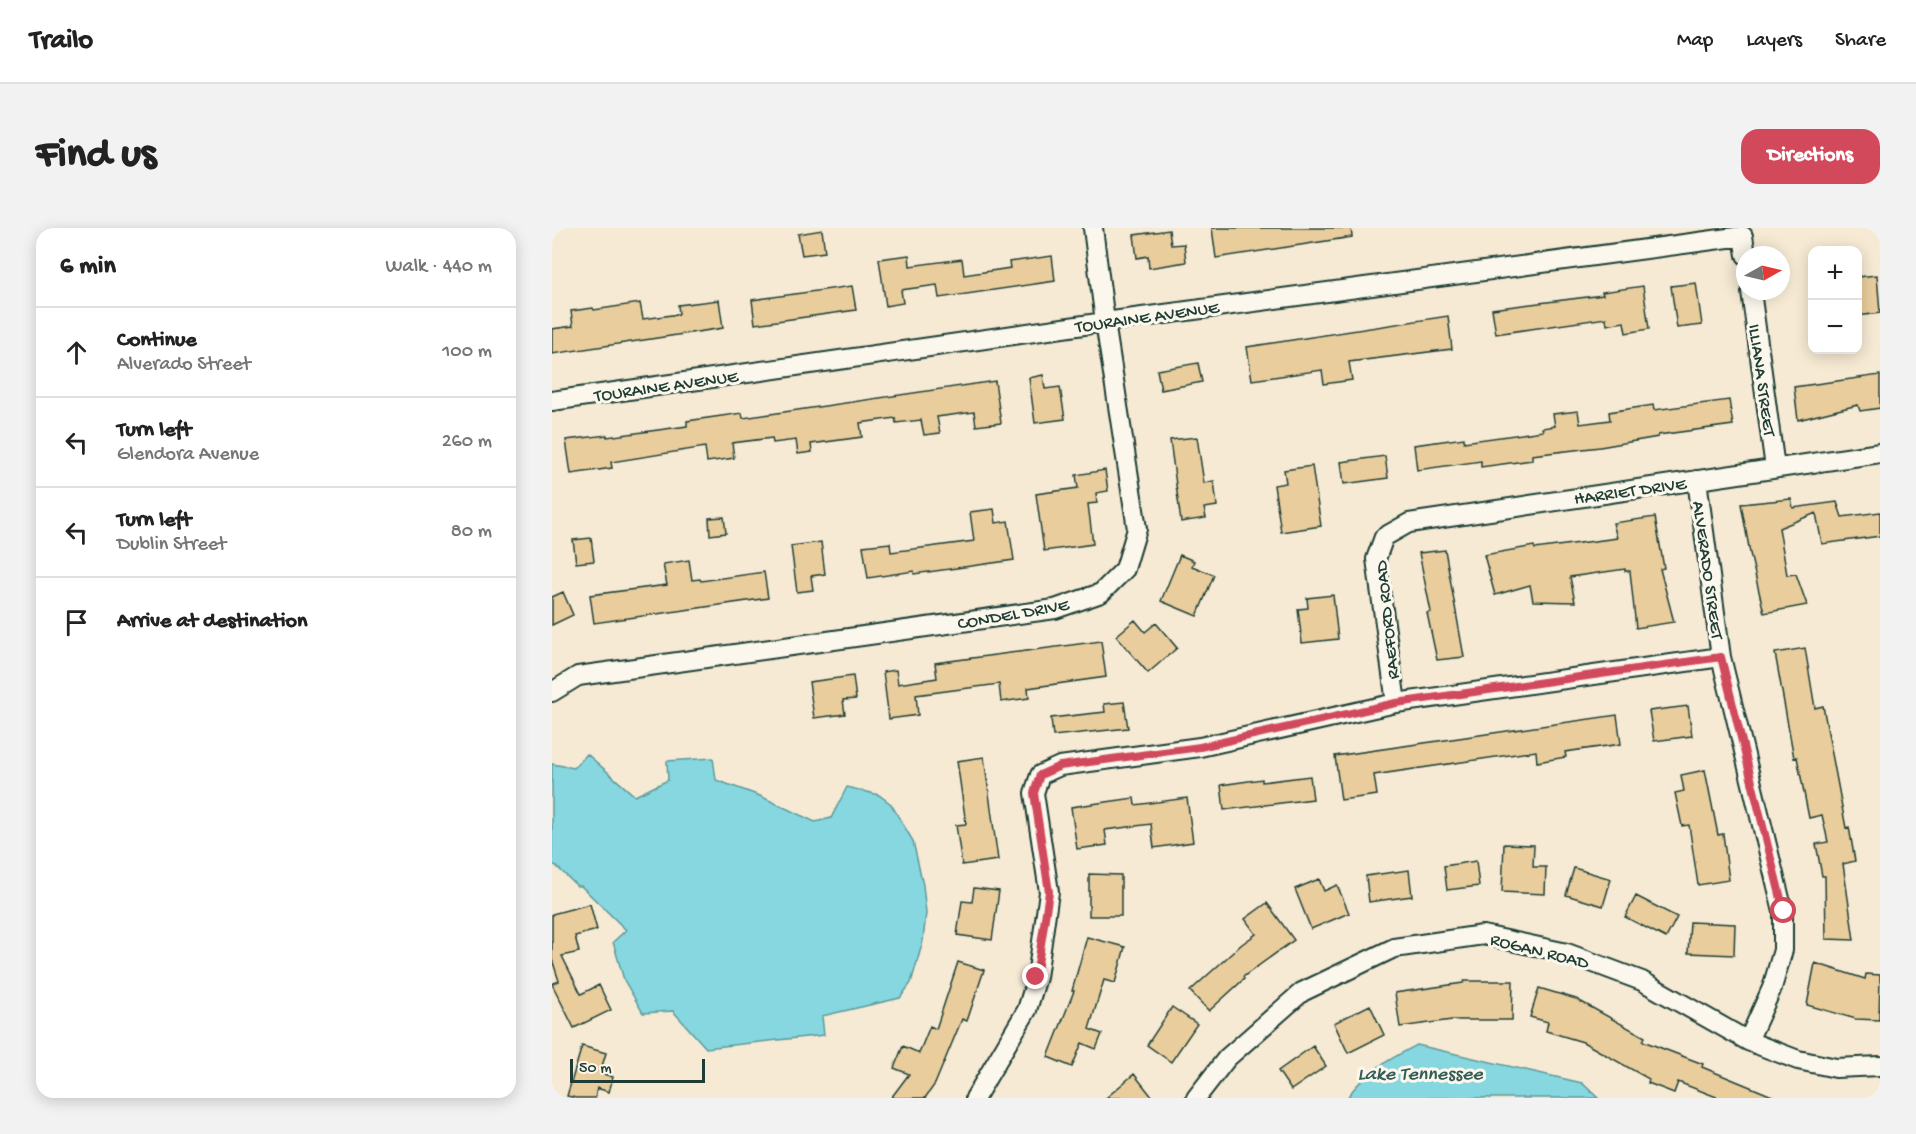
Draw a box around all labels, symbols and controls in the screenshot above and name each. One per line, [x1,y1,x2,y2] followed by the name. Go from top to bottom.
[30,25,93,58] text: Trailo
[1677,29,1713,54] text: Map
[1746,29,1802,54] text: Layers
[1835,29,1886,54] text: Share
[1741,129,1880,184] button: Directions
[36,132,156,181] text: Find us
[1736,246,1790,300] north arrow
[1808,246,1862,354] map controls
[1808,246,1862,300] button: +
[60,252,116,283] text: 6 min
[386,256,492,279] text: Walk · 440 m
[1073,298,1221,339] street label: TOURAINE AVENUE
[1808,300,1862,354] button: −
[1742,323,1779,439] street label: ILLIANA STREET
[117,328,197,354] text: Continue
[60,336,93,369] icon: ahead
[442,341,492,364] text: 100 m
[117,354,251,377] text: Alverado Street
[592,367,740,408] street label: TOURAINE AVENUE
[117,418,191,444] text: Turn left
[60,426,93,459] icon: left
[442,431,492,454] text: 260 m
[117,444,259,467] text: Glendora Avenue
[1573,474,1689,511] street label: HARRIET DRIVE
[1686,500,1727,642] street label: ALVERADO STREET
[117,508,191,534] text: Turn left
[60,516,93,549] icon: left
[451,521,492,544] text: 80 m
[117,534,226,557] text: Dublin Street
[1372,559,1405,680] street label: RAEFORD ROAD
[956,595,1072,636] street label: CONDEL DRIVE
[60,606,93,639] icon: arrive
[117,609,307,635] text: Arrive at destination
[1770,897,1796,923] route start
[1488,930,1591,975] street label: ROGAN ROAD
[1022,963,1048,989] route end
[570,1056,705,1084] scale bar
[579,1060,612,1079] text: 50 m
[1357,1064,1483,1087] water label: Lake Tennessee

